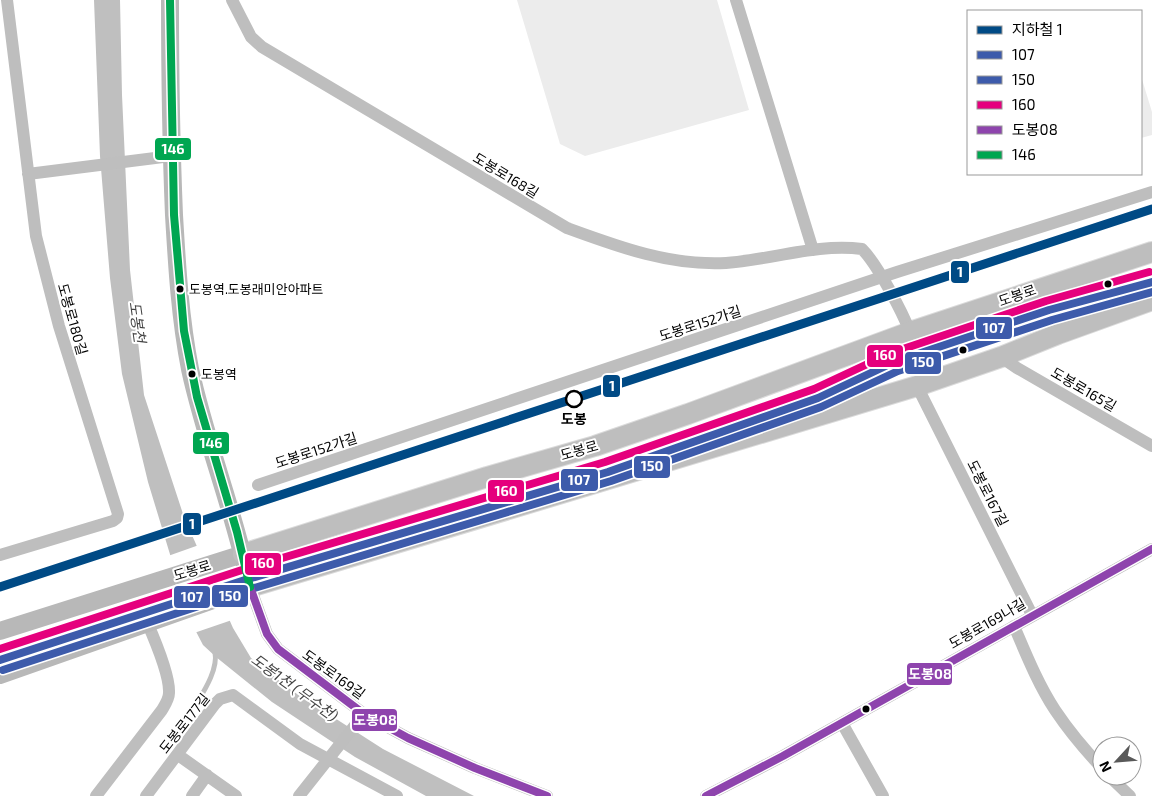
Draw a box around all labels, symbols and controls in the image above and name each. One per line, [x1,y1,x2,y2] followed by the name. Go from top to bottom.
[967,10,1142,175] legend
[1012,20,1063,38] text: 지하철 1
[1012,45,1035,63] text: 107
[1012,70,1035,88] text: 150
[1012,95,1036,113] text: 160
[1012,120,1058,138] text: 도봉08
[154,137,192,161] line badge: 146
[161,140,185,157] text: 146
[1012,145,1036,163] text: 146
[470,149,542,201] street label: 도봉로168길
[950,260,970,284] line badge: 1
[957,263,963,280] text: 1
[1103,279,1113,289] unlabelled marker
[55,281,91,357] street label: 도봉로180길
[189,281,324,297] place label: 도봉역.도봉래미안아파트
[996,281,1038,309] street label: 도봉로
[175,284,185,294] marker: 도봉역.도봉래미안아파트
[126,300,150,346] water label: 도봉천
[657,302,743,344] street label: 도봉로152가길
[975,316,1013,340] line badge: 107
[983,319,1006,336] text: 107
[866,344,904,368] line badge: 160
[958,345,968,355] unlabelled marker
[873,346,897,363] text: 160
[904,351,942,375] line badge: 150
[912,353,934,370] text: 150
[1048,363,1120,415] street label: 도봉로165길
[201,366,237,382] place label: 도봉역
[187,369,197,379] marker: 도봉역
[602,374,621,398] line badge: 1
[609,377,615,394] text: 1
[565,390,583,408] marker: 도봉
[561,410,587,427] place label: 도봉
[273,429,359,471] street label: 도봉로152가길
[192,431,230,455] line badge: 146
[199,434,223,451] text: 146
[558,436,600,463] street label: 도봉로
[633,455,671,479] line badge: 150
[641,457,663,474] text: 150
[964,457,1012,529] street label: 도봉로167길
[560,468,599,492] line badge: 107
[568,471,591,488] text: 107
[487,479,525,503] line badge: 160
[494,482,518,499] text: 160
[182,512,202,536] line badge: 1
[189,515,195,532] text: 1
[244,552,282,576] line badge: 160
[251,554,275,571] text: 160
[171,556,213,584] street label: 도봉로
[211,584,249,608] line badge: 150
[173,585,211,609] line badge: 107
[219,587,241,604] text: 150
[181,588,204,605] text: 107
[946,594,1028,652] street label: 도봉로169나길
[299,646,369,702] street label: 도봉로169길
[248,650,342,725] water label: 도봉1천 (무수천)
[906,662,953,686] line badge: 도봉08
[908,665,952,682] text: 도봉08
[155,690,213,756] street label: 도봉로177길
[861,704,871,714] unlabelled marker
[351,708,398,732] line badge: 도봉08
[353,711,397,728] text: 도봉08
[1092,736,1142,786] north arrow
[1095,759,1115,775] text: N

